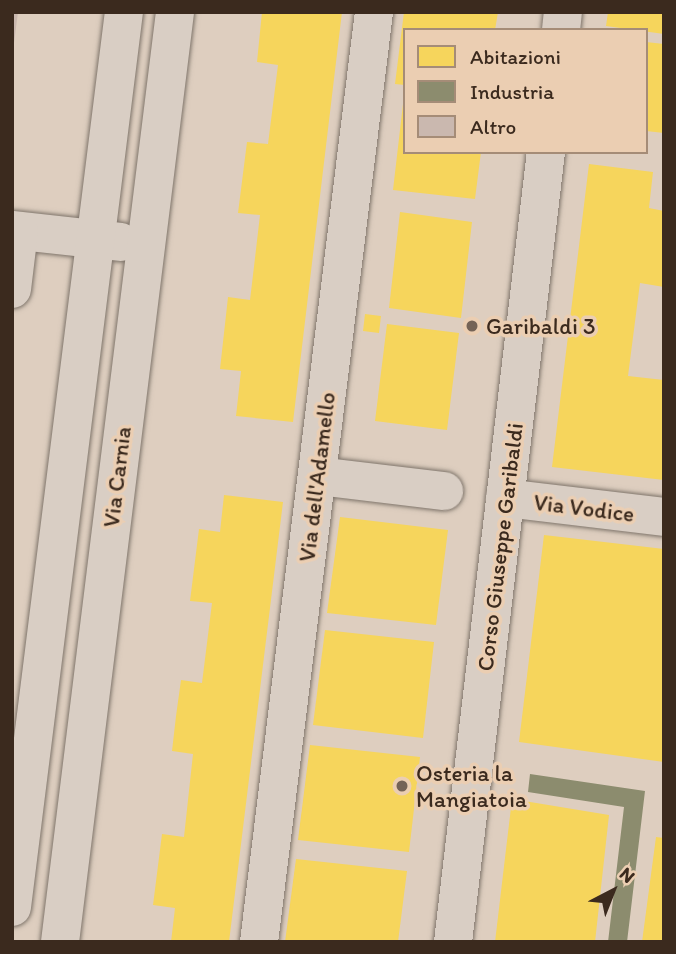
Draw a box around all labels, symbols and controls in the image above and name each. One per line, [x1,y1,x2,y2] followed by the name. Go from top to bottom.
[403,28,648,154] legend
[470,44,561,69] text: Abitazioni
[470,79,554,104] text: Industria
[470,114,516,139] text: Altro
[486,312,596,340] place label: Garibaldi 3
[464,318,480,334] marker: Garibaldi 3
[293,391,341,563] street label: Via dell'Adamello
[471,421,529,673] street label: Corso Giuseppe Garibaldi
[97,425,137,529] street label: Via Carnia
[532,488,636,528] street label: Via Vodice
[416,759,527,813] place label: Osteria la Mangiatoia
[394,778,410,794] marker: Osteria la Mangiatoia
[578,856,648,926] north arrow
[615,862,640,888] text: N

